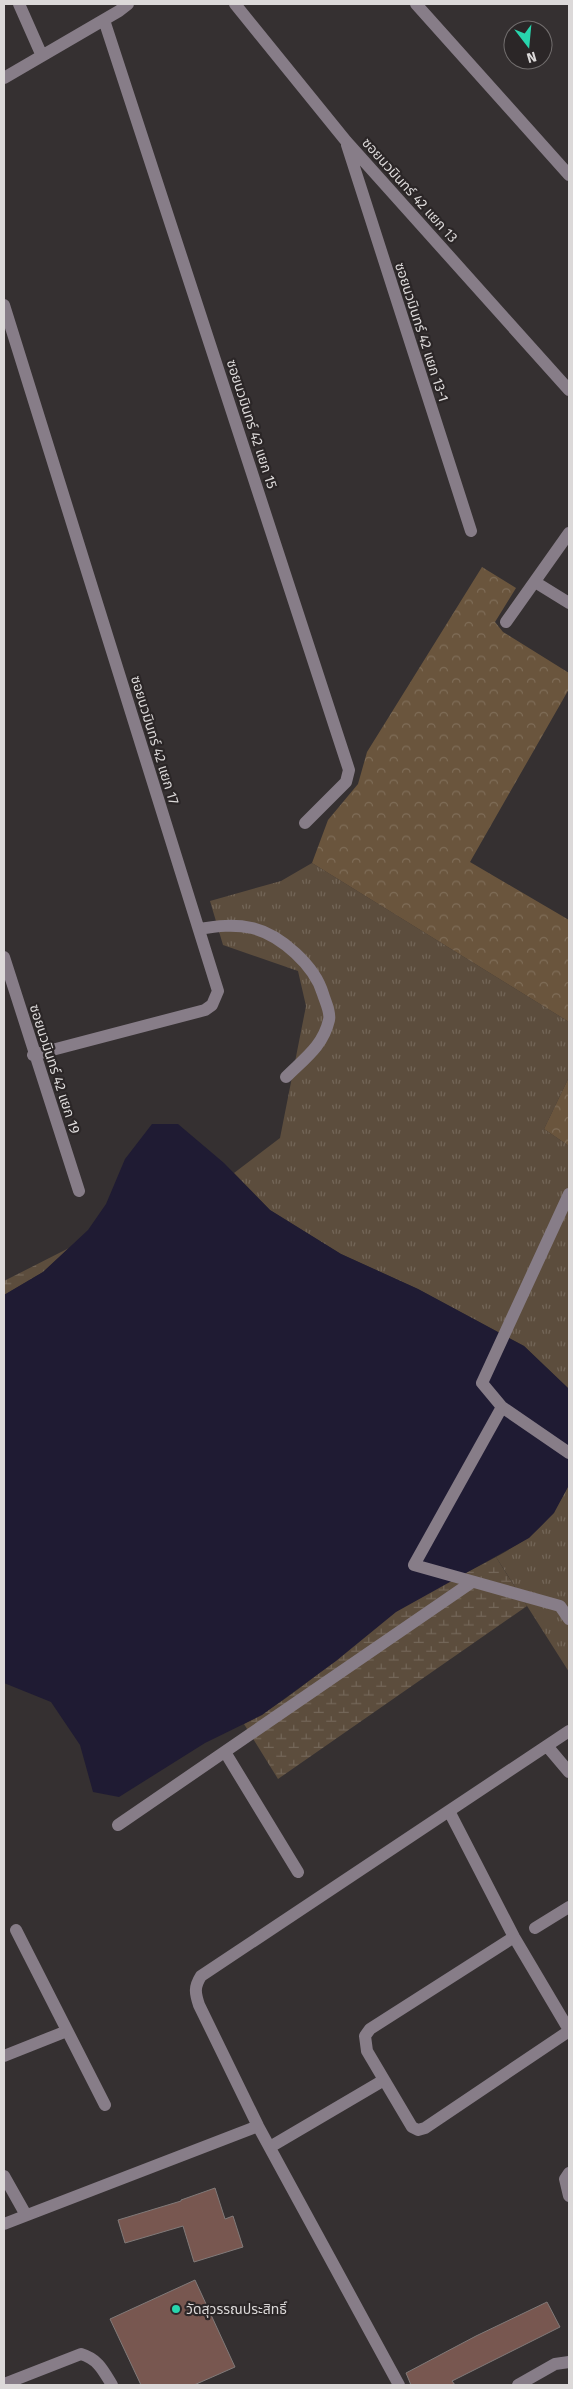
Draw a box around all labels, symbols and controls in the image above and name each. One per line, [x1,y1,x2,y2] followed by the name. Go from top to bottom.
[503,20,553,70] north arrow
[525,48,538,66] text: N
[358,135,461,246] street label: ซอยนวมินทร์ 42 แยก 13
[391,260,452,404] street label: ซอยนวมินทร์ 42 แยก 13-1
[223,357,280,491] street label: ซอยนวมินทร์ 42 แยก 15
[127,674,182,807] street label: ซอยนวมินทร์ 42 แยก 17
[26,1002,83,1136] street label: ซอยนวมินทร์ 42 แยก 19
[186,2301,287,2318] place label: วัดสุวรรณประสิทธิ์
[170,2303,182,2315] marker: วัดสุวรรณประสิทธิ์

